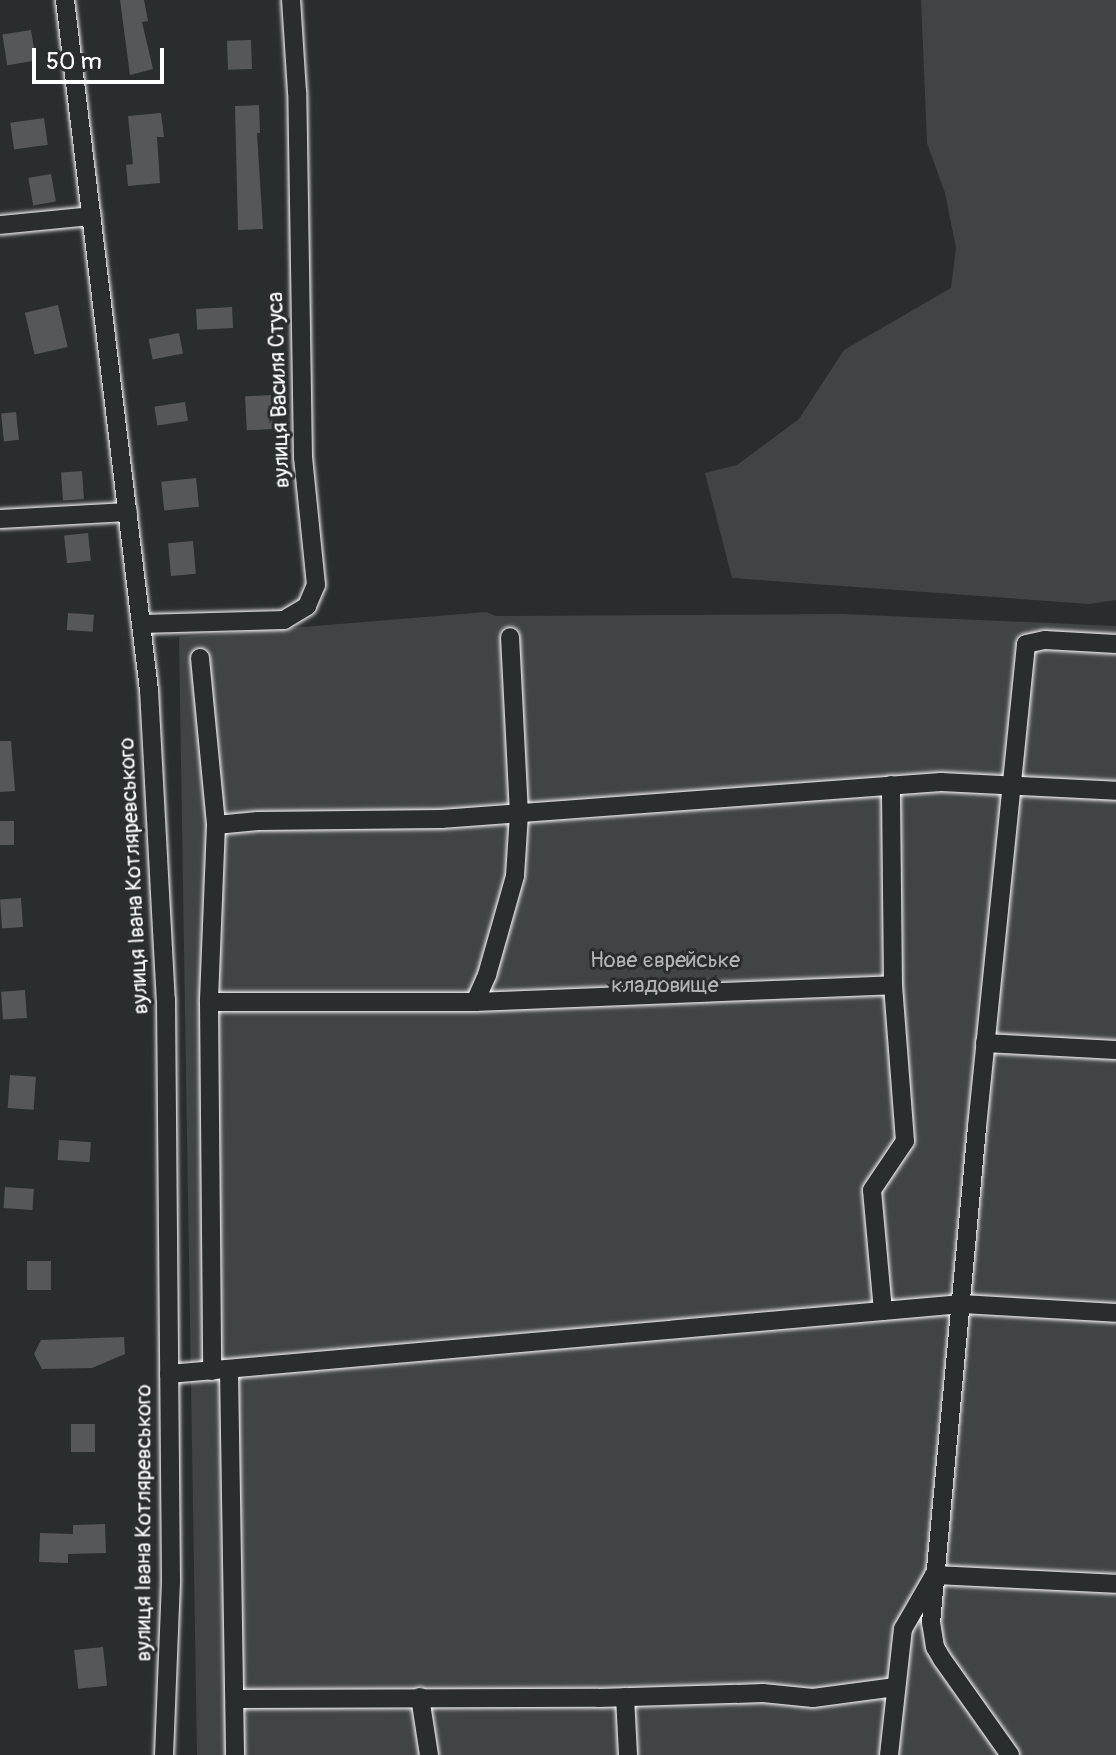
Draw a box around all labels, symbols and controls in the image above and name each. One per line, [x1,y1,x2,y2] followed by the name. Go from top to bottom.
[36,32,168,82] scale bar
[46,47,102,76] text: 50 m
[262,291,296,489] street label: вулиця Василя Стуса
[114,737,154,1015] street label: вулиця Івана Котляревського
[590,947,740,998] park label: Нове єврейське кладовище
[131,1385,157,1661] street label: вулиця Івана Котляревського

